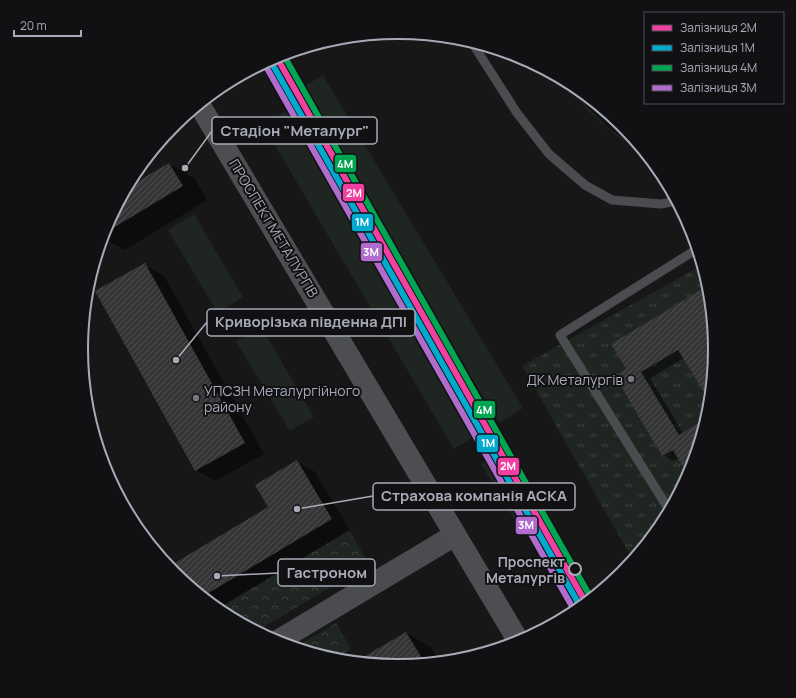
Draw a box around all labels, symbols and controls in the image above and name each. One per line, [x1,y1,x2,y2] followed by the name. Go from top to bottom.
[14,12,81,38] scale bar
[644,12,784,104] legend
[20,17,47,34] text: 20 m
[680,19,757,36] text: Залізниця 2М
[680,39,755,56] text: Залізниця 1М
[680,59,757,76] text: Залізниця 4М
[680,79,757,96] text: Залізниця 3М
[212,117,377,144] callout: Стадіон "Металург"
[221,120,369,141] text: Стадіон "Металург"
[334,154,357,173] line badge: 4М
[225,155,323,301] street label: ПРОСПЕКТ МЕТАЛУРГІВ
[337,156,353,171] text: 4М
[342,183,365,202] line badge: 2М
[346,185,362,200] text: 2М
[351,213,374,232] line badge: 1М
[355,214,369,229] text: 1М
[360,242,383,262] line badge: 3М
[363,244,379,259] text: 3М
[207,309,415,336] callout: Криворізька південна ДПІ
[215,311,407,332] text: Криворізька південна ДПІ
[526,370,623,389] place label: ДК Металургів
[626,374,636,384] marker: ДК Металургів
[204,381,360,416] place label: УПСЗН Металургійного району
[191,393,201,403] marker: УПСЗН Металургійного району
[473,400,496,419] line badge: 4М
[476,402,492,417] text: 4М
[476,434,499,453] line badge: 1М
[481,435,495,450] text: 1М
[497,457,520,476] line badge: 2М
[500,458,516,473] text: 2М
[373,483,575,510] callout: Страхова компанія АСКА
[381,485,567,506] text: Страхова компанія АСКА
[515,516,538,535] line badge: 3М
[518,517,534,532] text: 3М
[486,552,566,587] place label: Проспект Металургів
[278,559,375,586] callout: Гастроном
[287,562,367,583] text: Гастроном
[568,562,582,576] marker: Проспект Металургів

